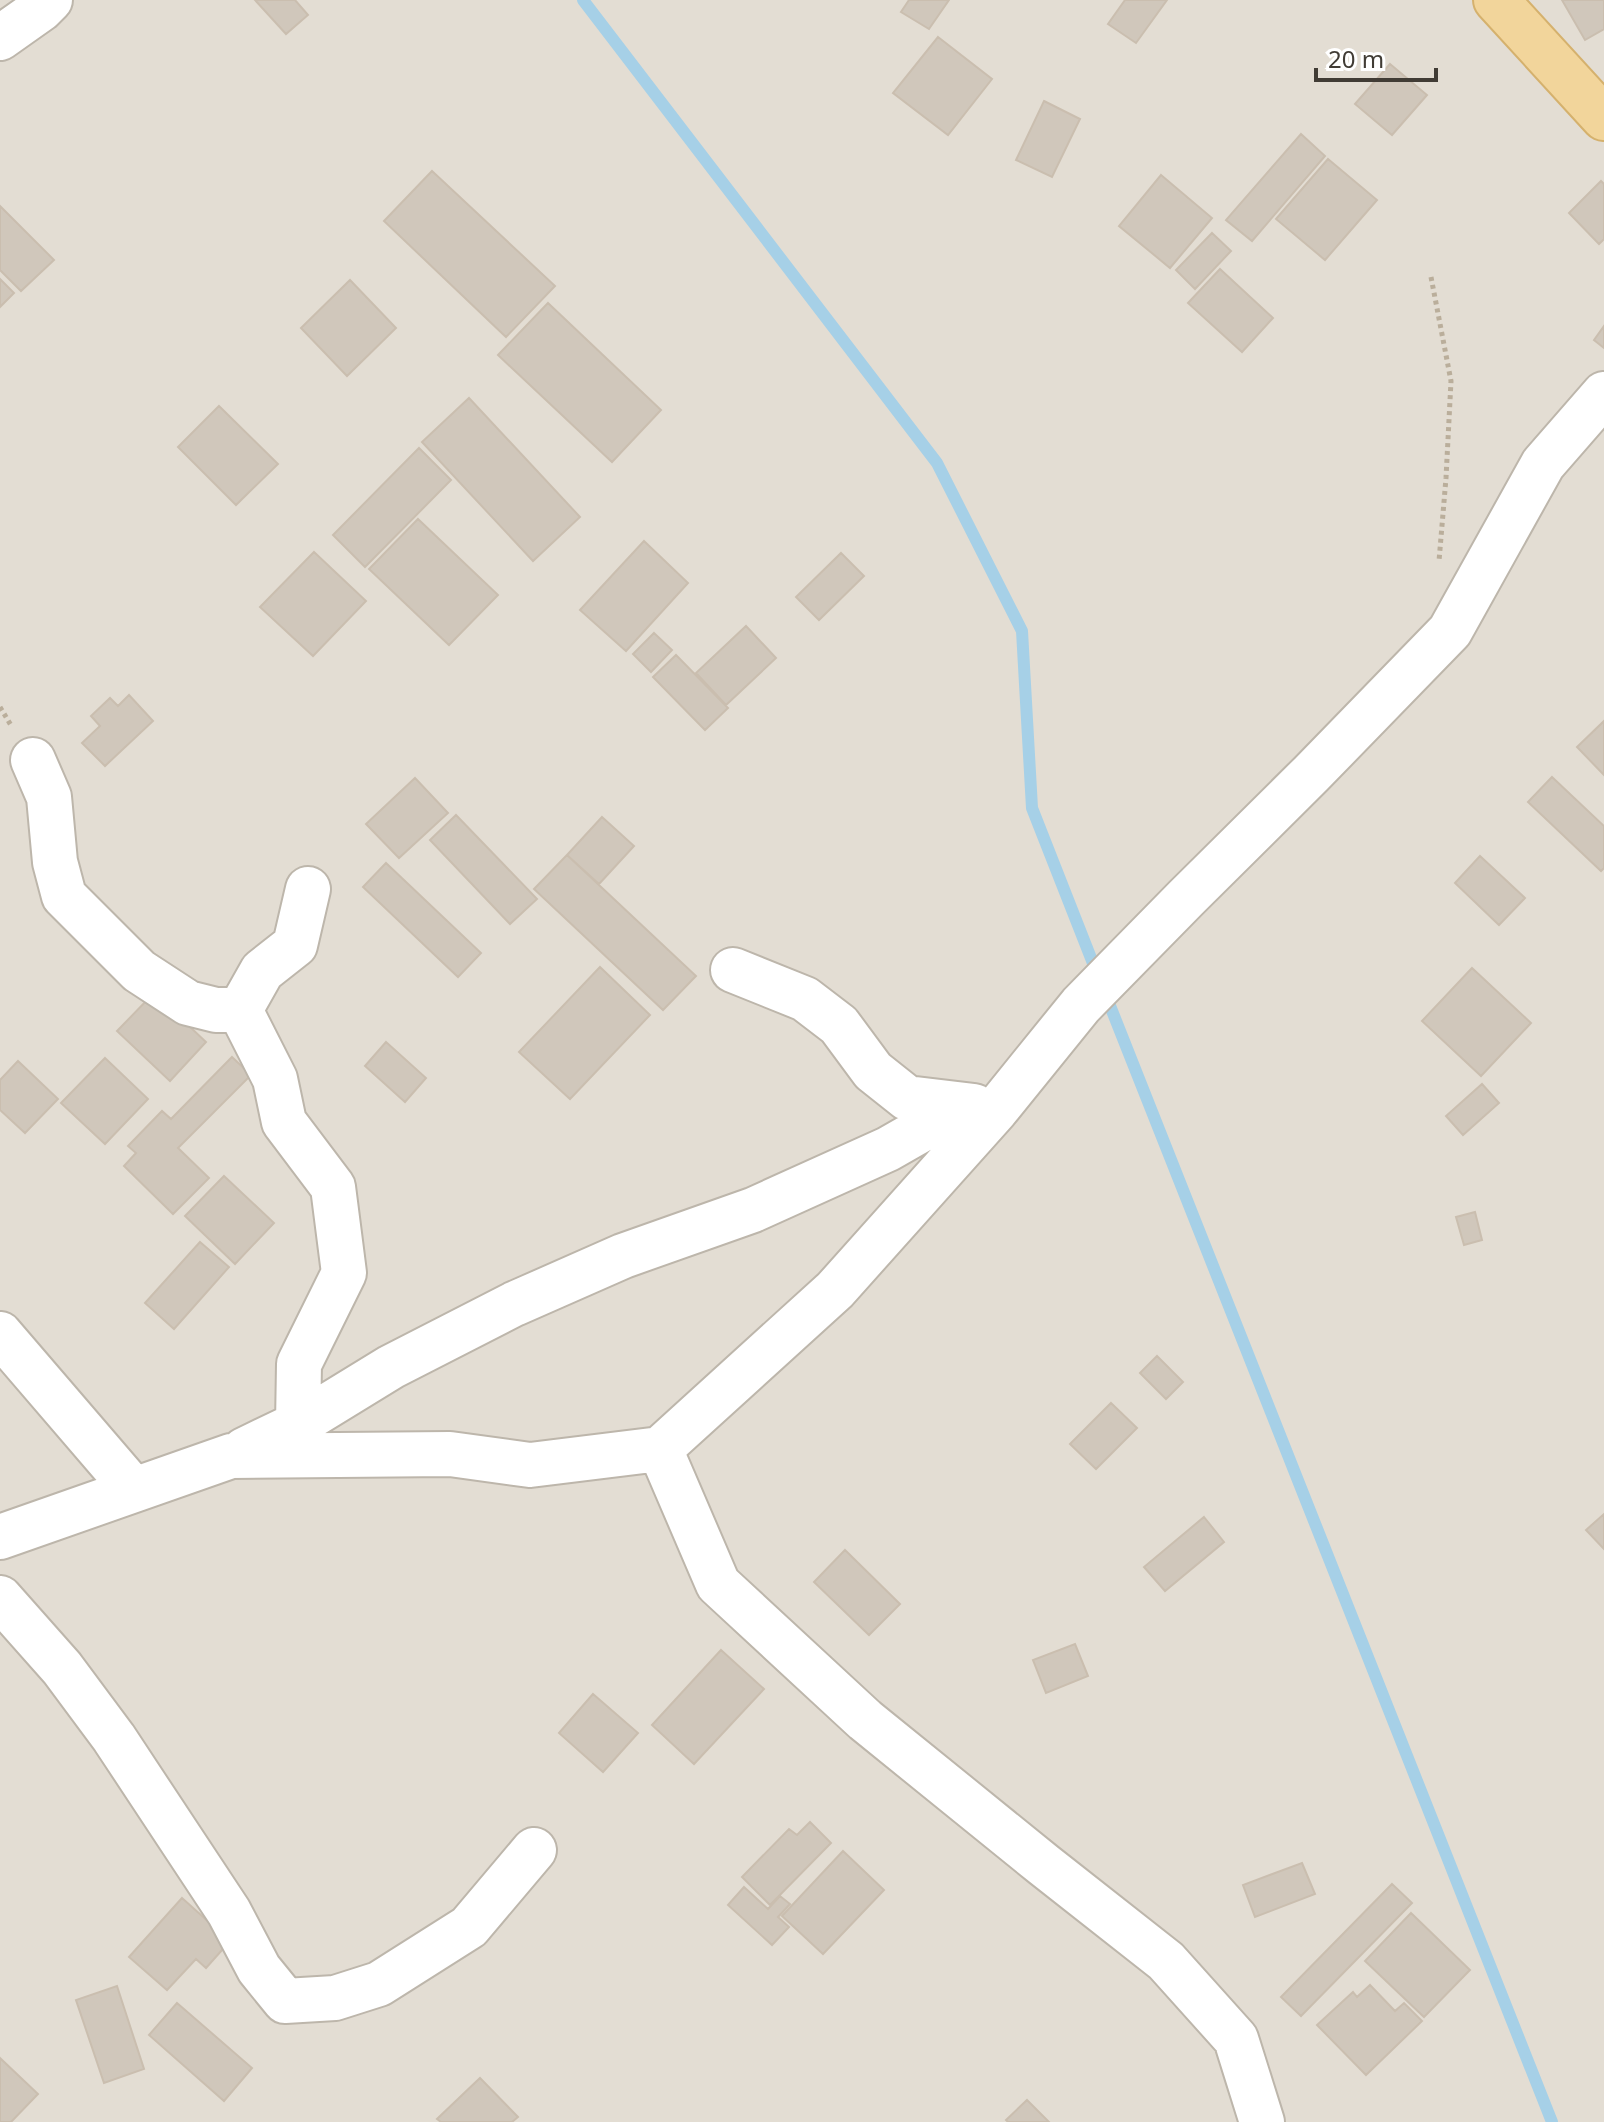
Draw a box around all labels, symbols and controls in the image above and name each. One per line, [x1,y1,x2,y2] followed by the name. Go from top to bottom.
[1316,32,1436,82] scale bar
[1328,42,1384,75] text: 20 m

